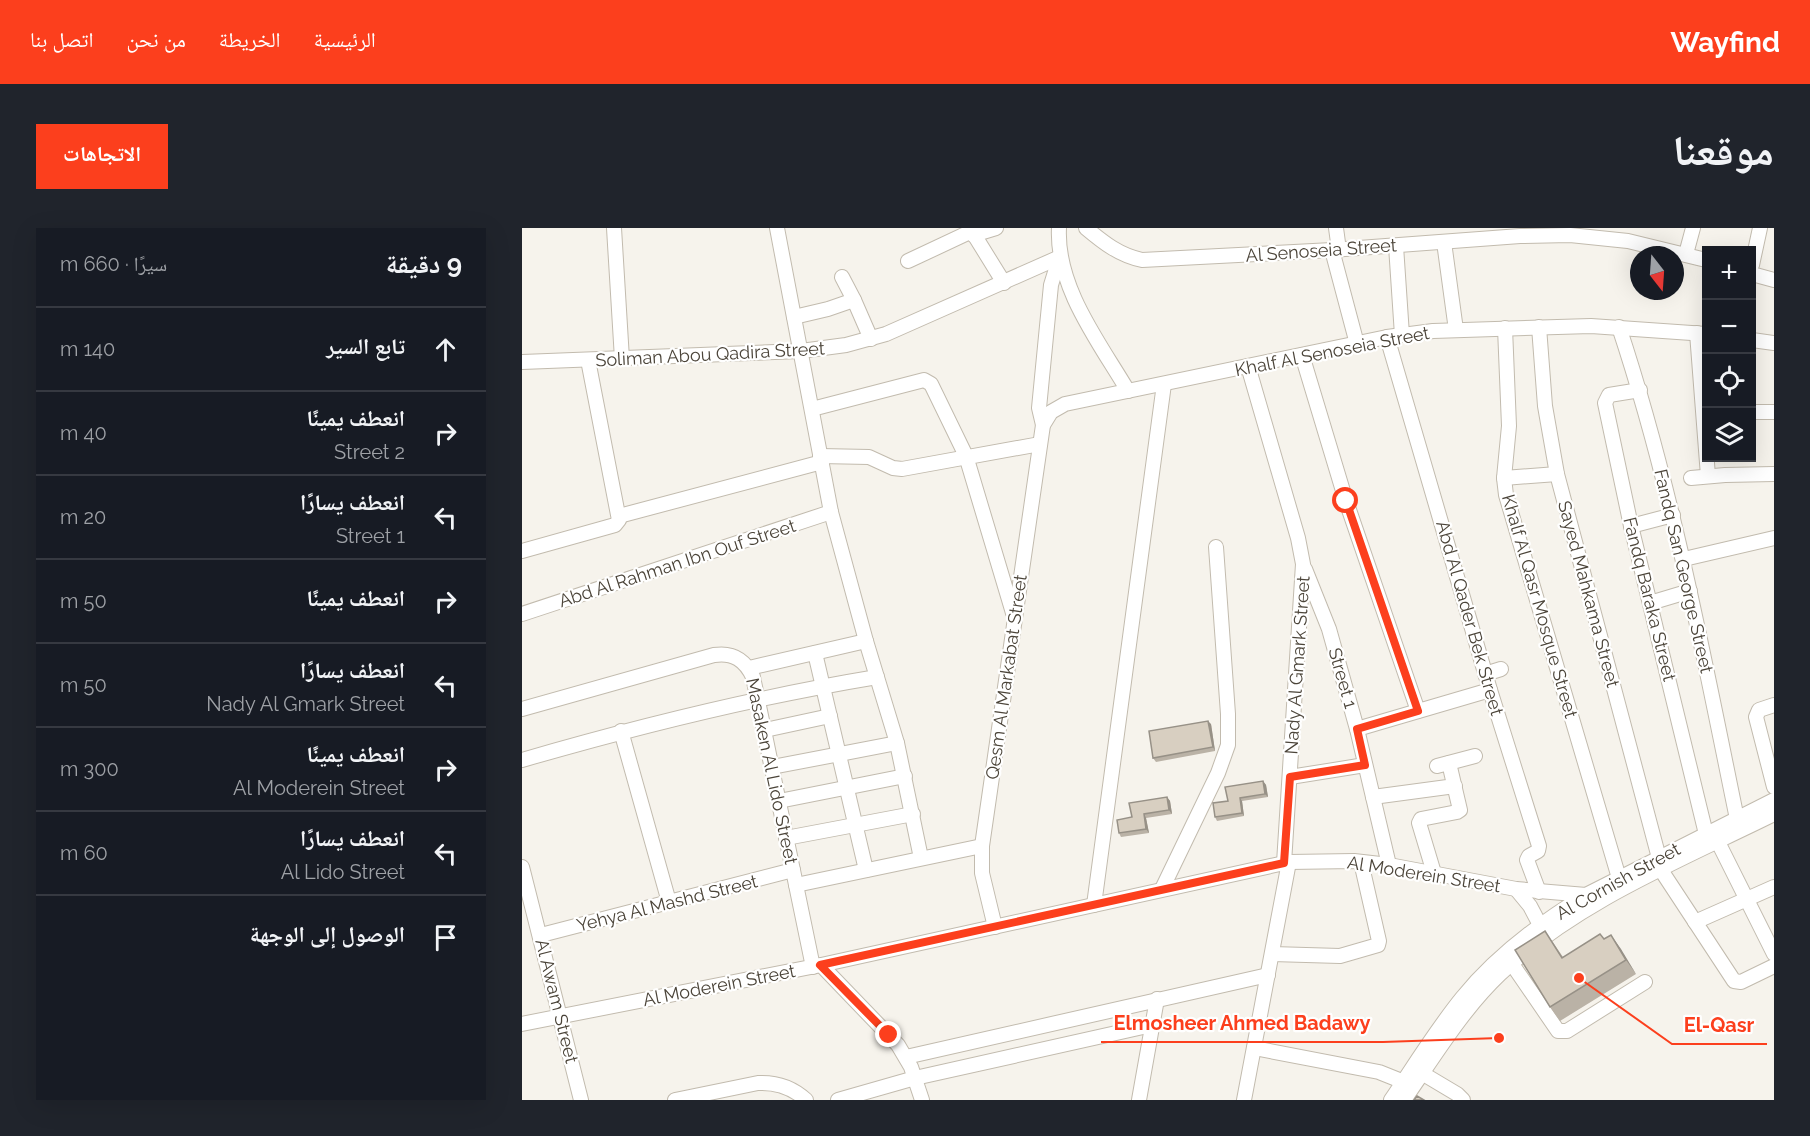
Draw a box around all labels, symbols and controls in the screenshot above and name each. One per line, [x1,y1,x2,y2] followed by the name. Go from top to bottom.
[1670,26,1780,59] text: Wayfind
[30,27,94,52] text: اتصل بنا
[127,27,186,52] text: من نحن
[219,27,281,52] text: الخريطة
[314,27,376,52] text: الرئيسية
[36,124,168,189] button: الاتجاهات
[1673,126,1774,175] text: موقعنا
[1245,234,1397,266] street label: Al Senoseia Street
[1630,246,1684,300] north arrow
[1702,246,1756,462] map controls
[1702,246,1756,300] button: +
[386,249,462,279] text: 9 دقيقة
[60,252,167,276] text: سيرًا · 660 m
[1702,300,1756,354] button: −
[1233,322,1431,380] street label: Khalf Al Senoseia Street
[326,333,405,359] text: تابع السير
[429,333,462,366] icon: ahead
[60,337,115,361] text: 140 m
[595,338,825,370] street label: Soliman Abou Qadira Street
[1702,354,1756,408] button: locate
[306,405,405,431] text: انعطف يمينًا
[1702,408,1756,462] button: layers
[429,417,462,450] icon: right
[60,421,107,445] text: 40 m
[334,440,405,464] text: Street 2
[1650,467,1718,675] street label: Fandq San George Street
[1332,487,1358,513] route start
[300,489,405,515] text: انعطف يسارًا
[1498,492,1582,720] street label: Khalf Al Qasr Mosque Street
[1554,498,1624,690] street label: Sayed Mahkama Street
[429,501,462,534] icon: left
[60,505,106,529] text: 20 m
[556,515,798,611] street label: Abd Al Rahman Ibn Ouf Street
[1619,515,1681,683] street label: Fandq Baraka Street
[1432,518,1508,718] street label: Abd Al Qader Bek Street
[336,524,405,548] text: Street 1
[981,573,1031,781] street label: Qesm Al Markabat Street
[1280,575,1314,755] street label: Nady Al Gmark Street
[306,585,405,611] text: انعطف يمينًا
[429,585,462,618] icon: right
[60,589,107,613] text: 50 m
[1324,645,1362,711] street label: Street 1
[300,657,405,683] text: انعطف يسارًا
[429,669,462,702] icon: left
[60,673,107,697] text: 50 m
[742,676,802,866] street label: Masaken Al Lido Street
[206,692,405,716] text: Nady Al Gmark Street
[306,741,405,767] text: انعطف يمينًا
[429,753,462,786] icon: right
[60,757,119,781] text: 300 m
[233,776,405,800] text: Al Moderein Street
[300,825,405,851] text: انعطف يسارًا
[429,837,462,870] icon: left
[1552,838,1684,924] street label: Al Cornish Street
[60,841,108,865] text: 60 m
[1346,852,1502,896] street label: Al Moderein Street
[281,860,405,884] text: Al Lido Street
[574,870,760,936] street label: Yehya Al Mashd Street
[250,921,405,947] text: الوصول إلى الوجهة
[429,921,462,954] icon: arrive
[531,937,583,1065] street label: Al Awam Street
[641,960,797,1010] street label: Al Moderein Street
[1101,1004,1383,1042] callout: Elmosheer Ahmed Badawy
[1672,1006,1767,1044] callout: El-Qasr
[1113,1011,1371,1035] text: Elmosheer Ahmed Badawy
[1684,1013,1755,1037] text: El-Qasr
[875,1021,901,1047] route end

